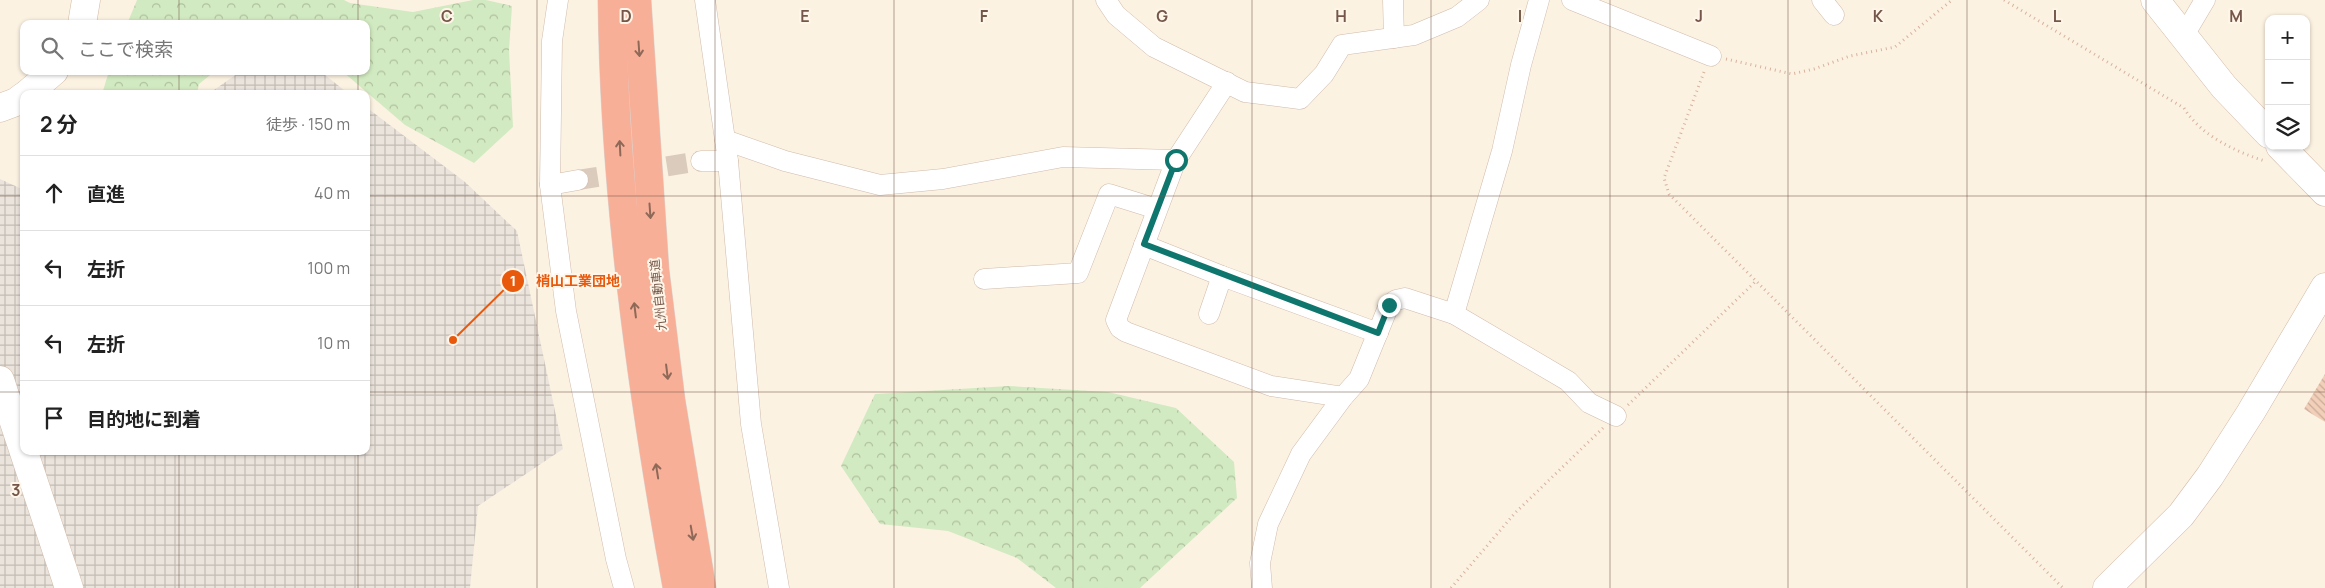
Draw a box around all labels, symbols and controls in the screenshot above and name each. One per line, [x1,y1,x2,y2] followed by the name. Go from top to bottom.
[441,5,453,27] text: C
[620,5,632,27] text: D
[800,5,810,27] text: E
[980,5,989,27] text: F
[1156,5,1168,27] text: G
[1335,5,1347,27] text: H
[1518,5,1522,27] text: I
[1695,5,1703,27] text: J
[1873,5,1884,27] text: K
[2053,5,2062,27] text: L
[2229,5,2243,27] text: M
[2265,15,2310,150] map controls
[2265,15,2310,60] button: +
[20,20,370,75] search box
[38,34,66,62] icon: search
[78,36,173,62] text: ここで検索
[634,40,644,56] one-way arrow
[2265,60,2310,105] button: −
[2265,105,2310,150] button: layers
[40,110,78,138] text: 2 分
[266,113,350,135] text: 徒歩 · 150 m
[615,140,624,156] one-way arrow
[1165,149,1188,172] route start
[40,179,68,207] icon: ahead
[87,181,125,207] text: 直進
[314,182,350,204] text: 40 m
[646,202,655,218] one-way arrow
[40,254,68,282] icon: left
[87,256,125,282] text: 左折
[307,257,350,279] text: 100 m
[646,258,670,332] street label: 九州自動車道
[501,266,630,295] callout: 梢山工業団地
[510,270,516,291] text: 1
[536,271,620,290] text: 梢山工業団地
[1378,294,1401,317] route end
[630,302,640,318] one-way arrow
[40,329,68,357] icon: left
[87,331,125,357] text: 左折
[317,332,350,354] text: 10 m
[663,364,673,380] one-way arrow
[40,404,68,432] icon: arrive
[87,406,201,432] text: 目的地に到着
[652,463,662,479] one-way arrow
[11,479,21,501] text: 3
[688,525,698,541] one-way arrow

